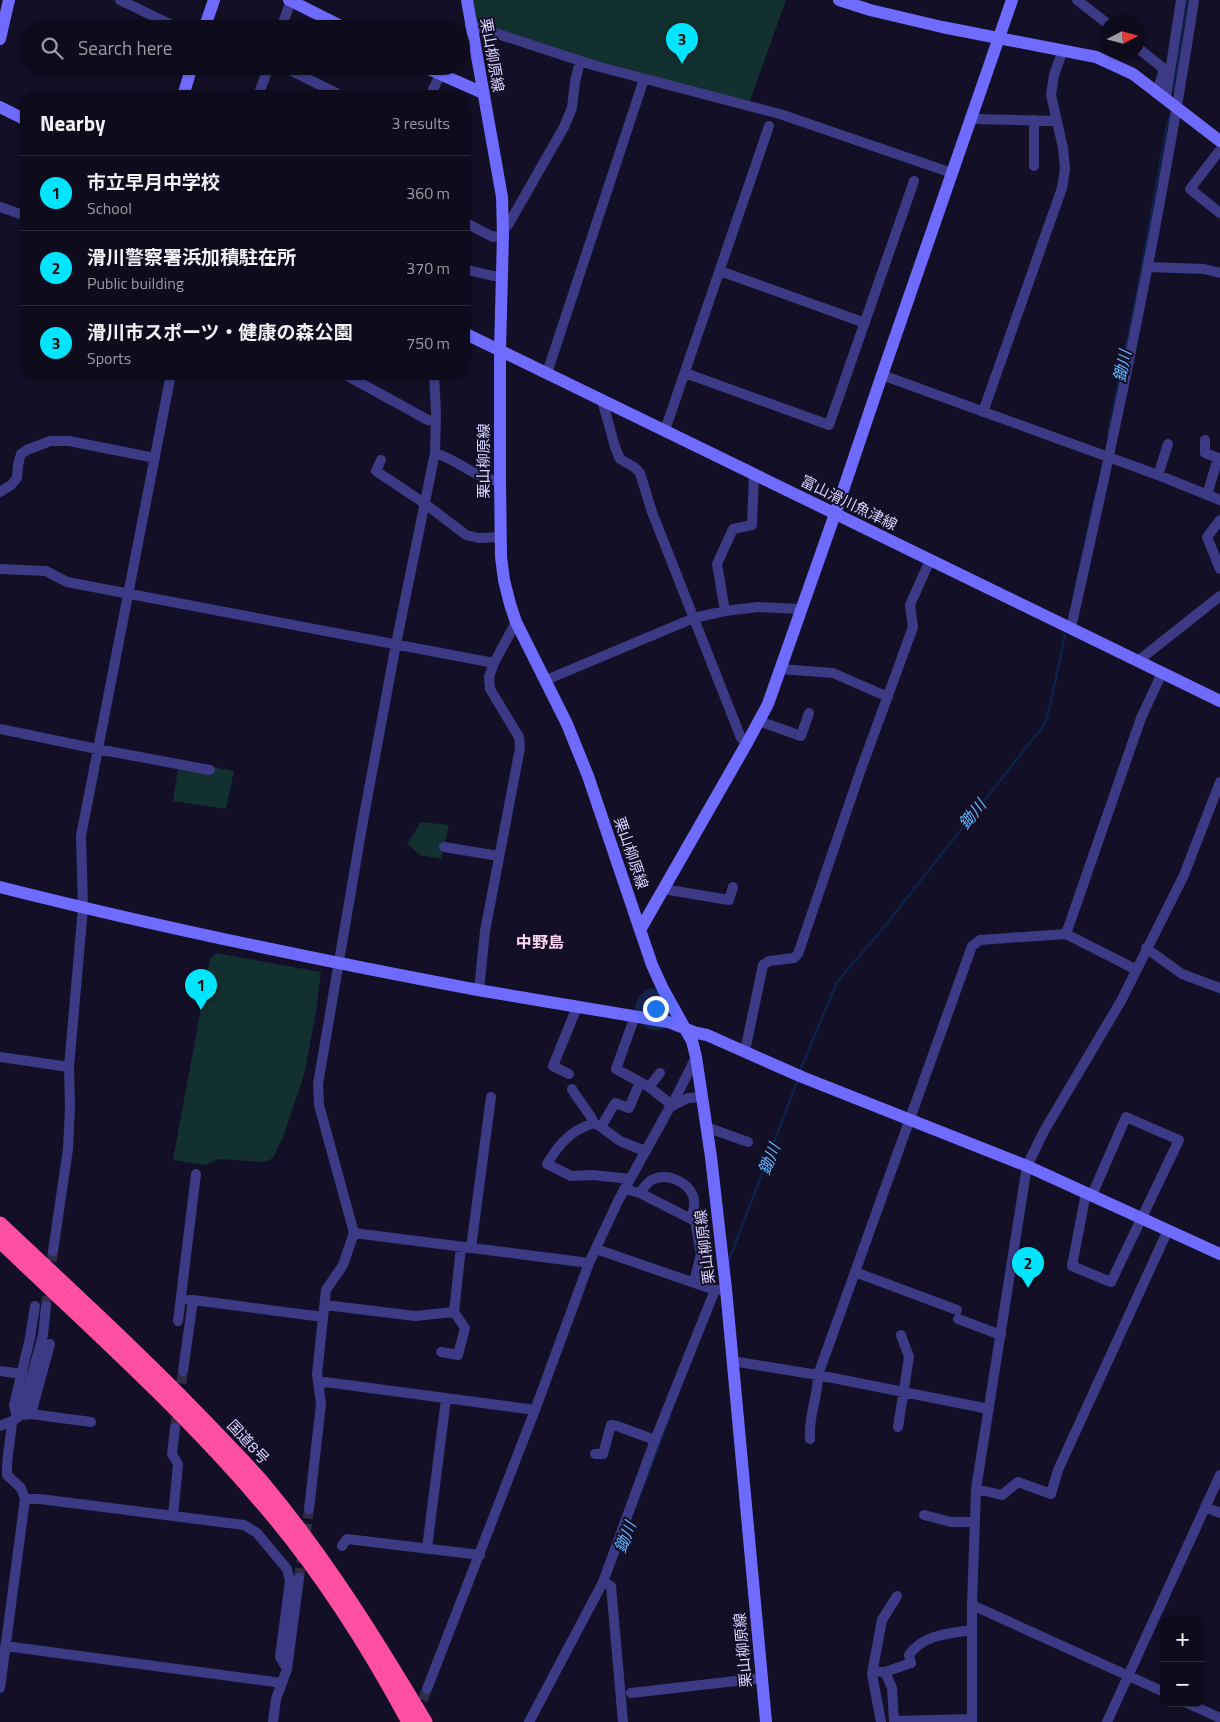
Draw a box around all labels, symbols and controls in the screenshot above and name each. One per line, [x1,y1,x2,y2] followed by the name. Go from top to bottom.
[1100,15,1145,60] north arrow
[475,16,510,94] street label: 栗山柳原線
[20,20,470,75] search box
[666,23,698,64] pin: 3
[78,33,172,62] text: Search here
[38,34,66,62] icon: search
[40,107,105,139] text: Nearby
[391,111,450,135] text: 3 results
[87,167,220,196] text: 市立早月中学校
[52,181,60,205] text: 1
[406,181,450,205] text: 360 m
[87,196,132,220] text: School
[87,242,296,271] text: 滑川警察署浜加積駐在所
[52,256,60,280] text: 2
[406,256,450,280] text: 370 m
[87,271,184,295] text: Public building
[87,317,353,346] text: 滑川市スポーツ・健康の森公園
[52,331,60,355] text: 3
[406,331,450,355] text: 750 m
[87,346,131,370] text: Sports
[1107,346,1137,384] water label: 鋤川
[472,423,495,499] street label: 栗山柳原線
[797,469,901,536] street label: 富山滑川魚津線
[953,792,993,834] water label: 鋤川
[608,814,655,892] street label: 栗山柳原線
[516,930,564,954] district label: 中野島
[185,969,217,1010] pin: 1
[643,996,669,1022] your location
[752,1138,787,1178] water label: 鋤川
[689,1208,720,1286] street label: 栗山柳原線
[1012,1247,1044,1288] pin: 2
[222,1414,275,1469] street label: 国道8号
[608,1516,643,1556] water label: 鋤川
[728,1612,757,1688] street label: 栗山柳原線
[1160,1617,1205,1707] map controls
[1160,1617,1205,1662] button: +
[1160,1662,1205,1707] button: −

